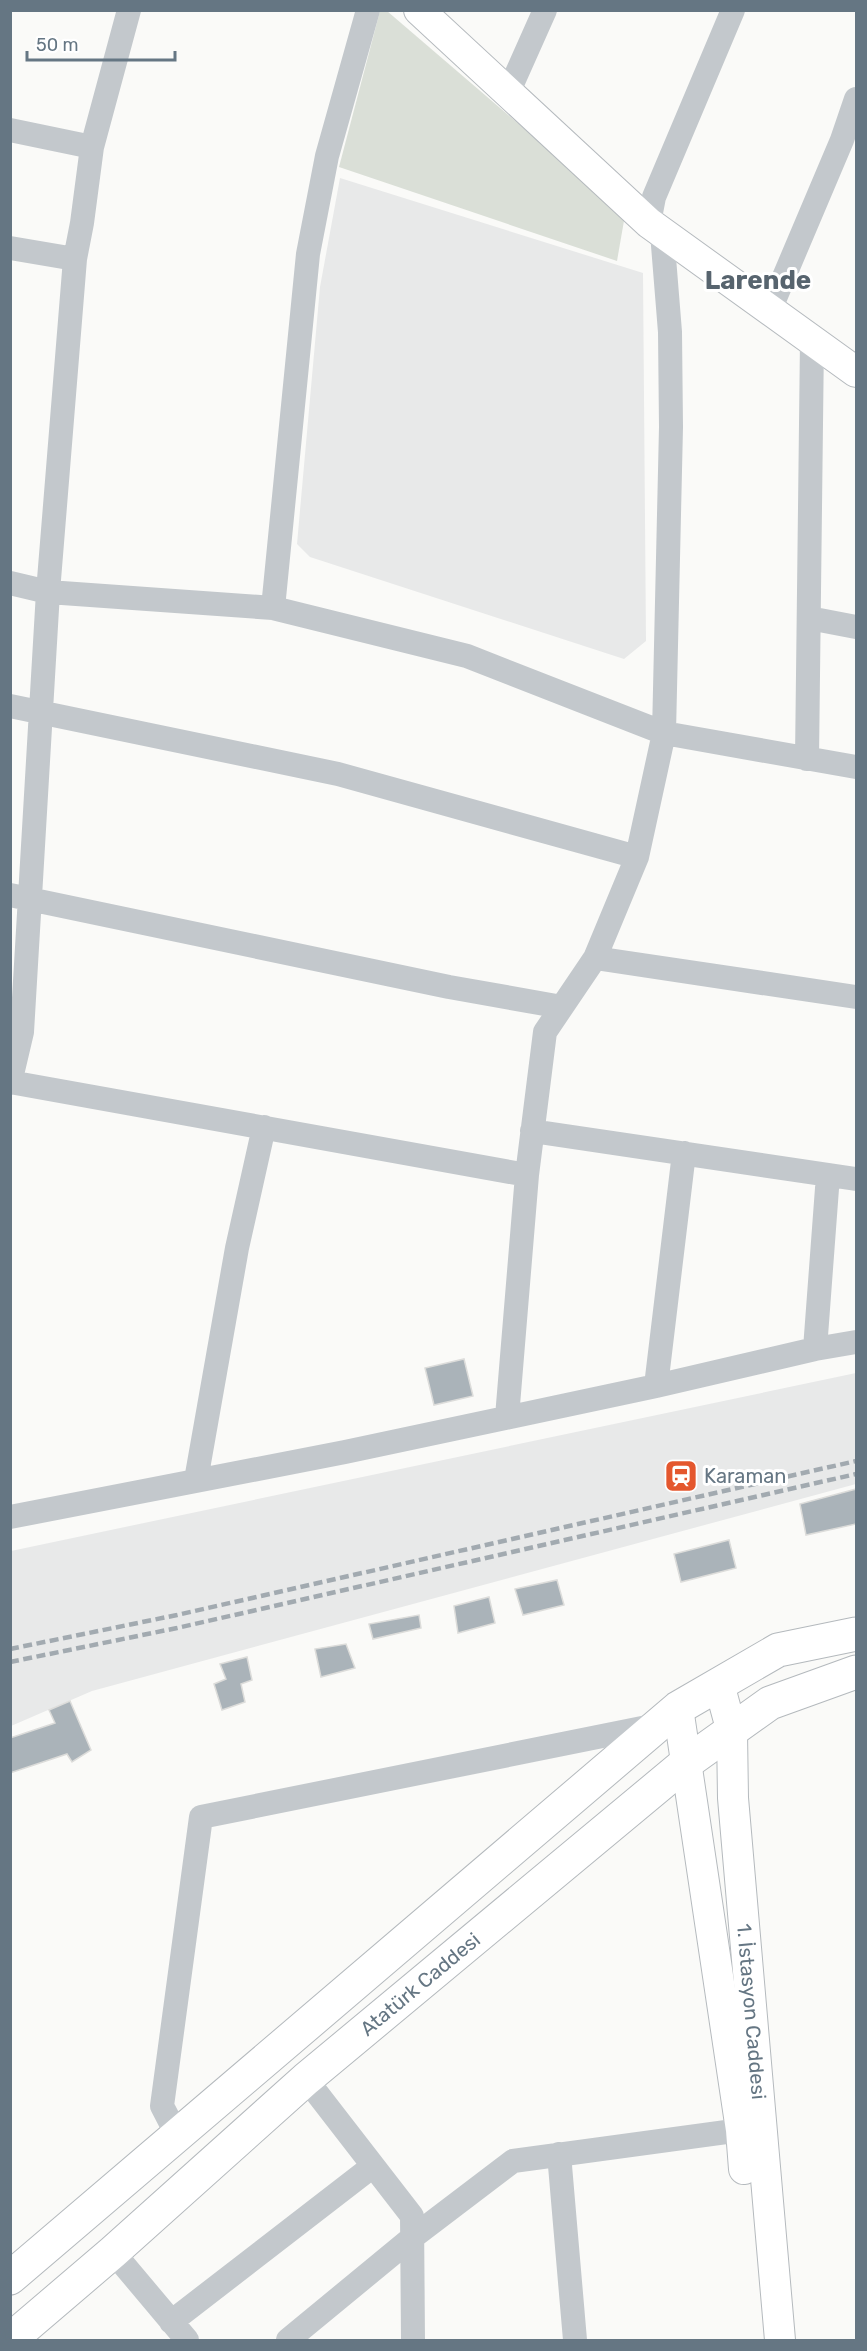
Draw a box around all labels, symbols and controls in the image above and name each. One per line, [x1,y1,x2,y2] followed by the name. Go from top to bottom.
[27,24,176,62] scale bar
[36,34,79,56] text: 50 m
[705,265,811,296] district label: Larende
[663,1458,699,1494] station icon: Karaman
[704,1464,786,1488] place label: Karaman
[732,1922,771,2100] street label: 1. İstasyon Caddesi
[355,1927,485,2041] street label: Atatürk Caddesi

